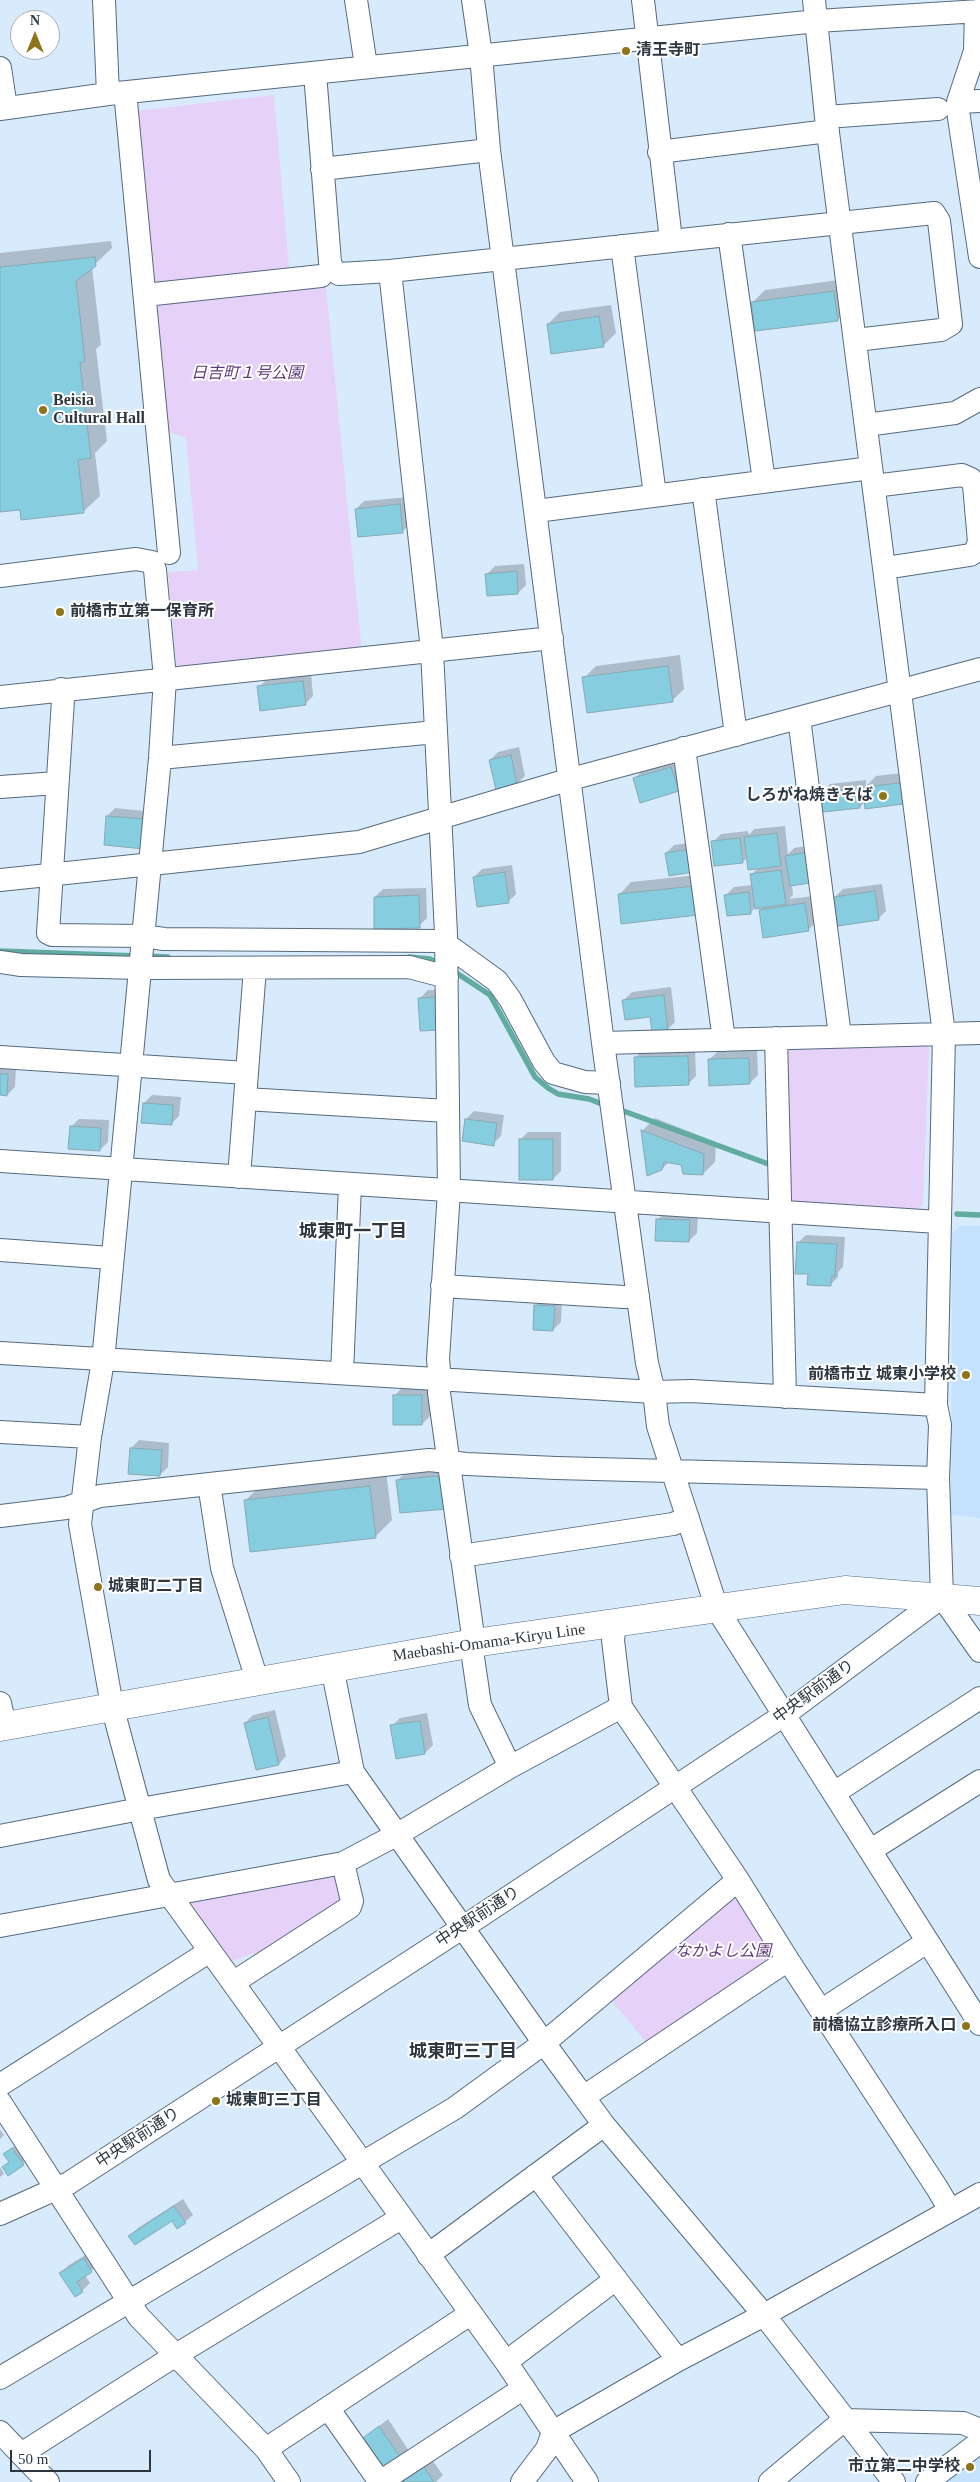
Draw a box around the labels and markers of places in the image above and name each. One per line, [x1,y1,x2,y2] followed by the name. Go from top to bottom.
[636,41,700,61] place label: 清王寺町
[620,45,632,57] marker: 清王寺町
[53,391,145,429] place label: Beisia Cultural Hall
[37,404,49,416] marker: Beisia Cultural Hall
[70,602,214,622] place label: 前橋市立第一保育所
[54,606,66,618] marker: 前橋市立第一保育所
[745,786,873,806] place label: しろがね焼きそば
[877,790,889,802] marker: しろがね焼きそば
[808,1365,956,1385] place label: 前橋市立 城東小学校
[960,1369,972,1381] marker: 前橋市立 城東小学校
[108,1577,204,1597] place label: 城東町二丁目
[92,1581,104,1593] marker: 城東町二丁目
[812,2016,956,2036] place label: 前橋協立診療所入口
[960,2020,972,2032] marker: 前橋協立診療所入口
[226,2091,322,2111] place label: 城東町三丁目
[210,2095,222,2107] marker: 城東町三丁目
[848,2457,960,2477] place label: 市立第二中学校
[964,2461,976,2473] marker: 市立第二中学校

